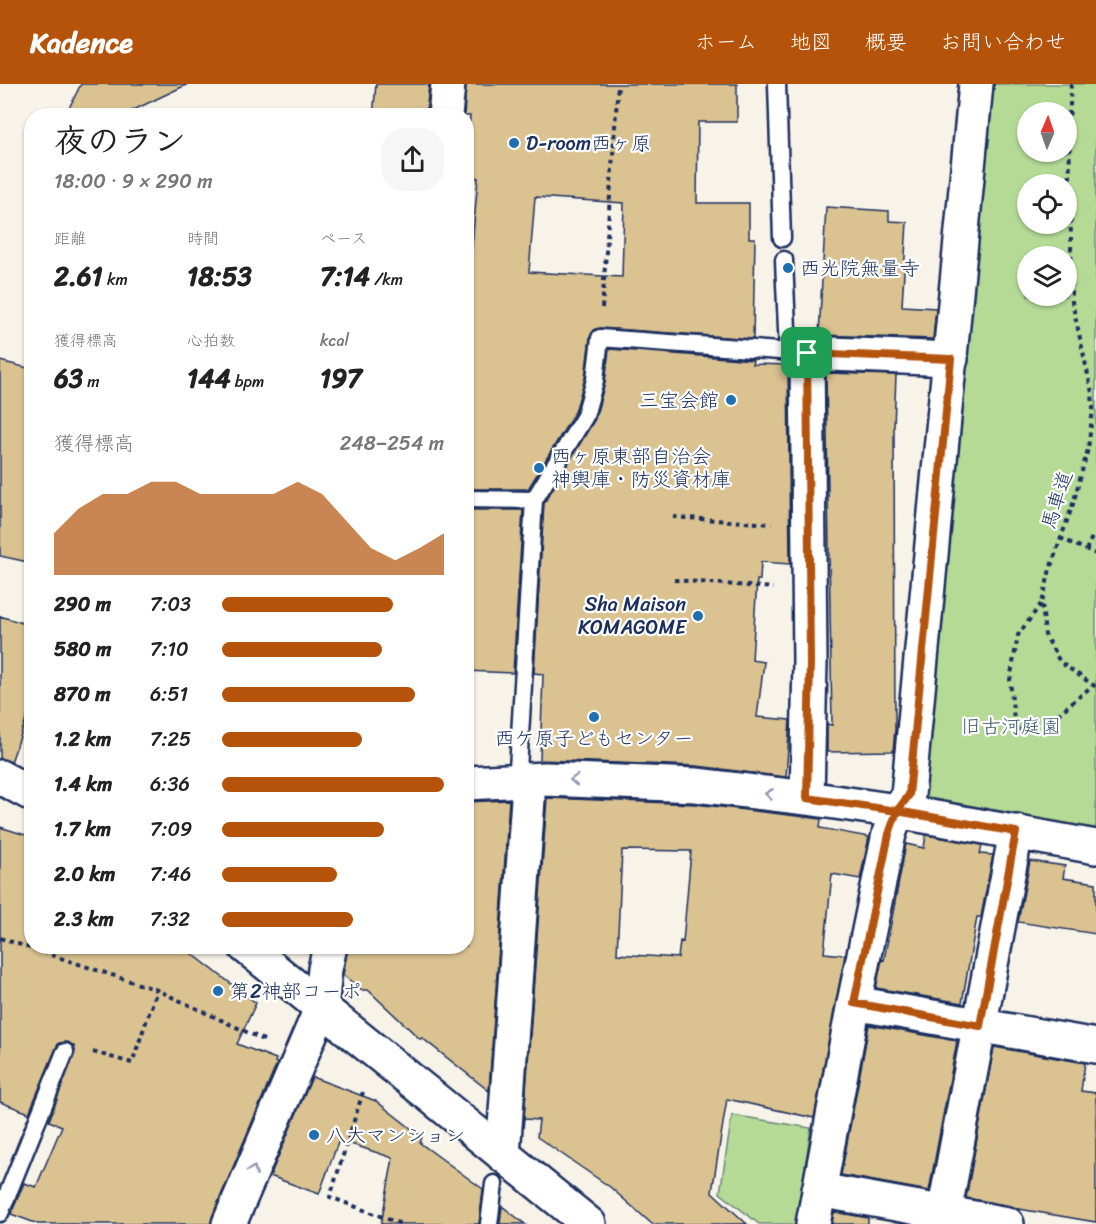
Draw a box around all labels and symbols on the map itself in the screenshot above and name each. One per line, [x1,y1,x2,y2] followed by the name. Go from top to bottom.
[1017,102,1077,162] north arrow
[526,126,651,161] place label: D-room西ヶ原
[507,136,521,150] marker: D-room西ヶ原
[800,251,920,286] place label: 西光院無量寺
[781,261,795,275] marker: 西光院無量寺
[781,327,832,378] pin
[639,383,719,418] place label: 三宝会館
[724,393,738,407] marker: 三宝会館
[551,439,731,497] place label: 西ヶ原東部自治会 神輿庫・防災資材庫
[532,461,546,475] marker: 西ヶ原東部自治会 神輿庫・防災資材庫
[1031,466,1083,534] street label: 馬車道
[578,587,688,645] place label: Sha Maison KOMAGOME
[691,609,705,623] marker: Sha Maison KOMAGOME
[961,709,1061,744] park label: 旧古河庭園
[587,710,601,724] marker: 西ケ原子どもセンター
[494,721,694,756] place label: 西ケ原子どもセンター
[570,774,579,787] one-way arrow
[764,788,773,800] one-way arrow
[230,974,362,1009] place label: 第2神部コーポ
[211,984,225,998] marker: 第2神部コーポ
[326,1118,465,1153] place label: 八大マンション
[307,1128,321,1142] marker: 八大マンション
[246,1166,258,1177] one-way arrow

